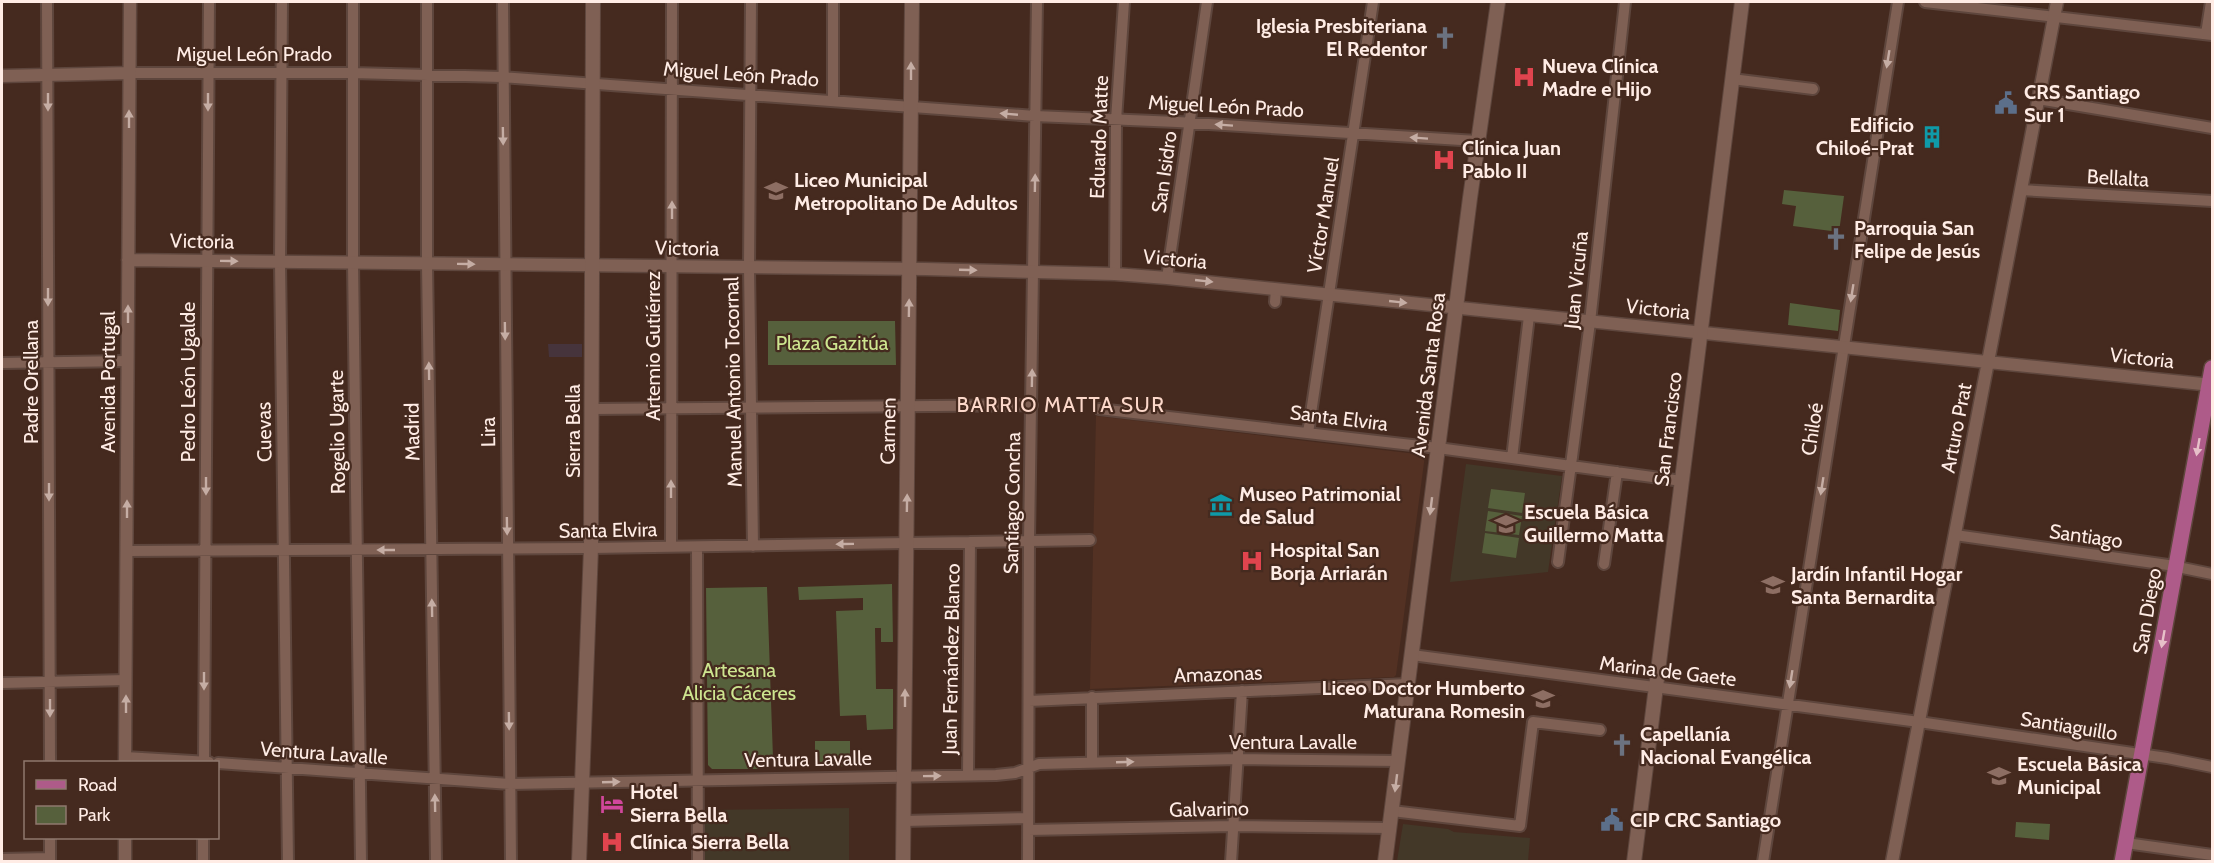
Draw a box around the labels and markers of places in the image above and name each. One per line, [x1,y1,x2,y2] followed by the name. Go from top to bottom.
[1256,14,1427,61] place label: Iglesia Presbiteriana El Redentor
[1432,25,1458,51] church icon: Iglesia Presbiteriana El Redentor
[1542,54,1659,101] place label: Nueva Clínica Madre e Hijo
[1511,64,1537,90] hospital icon: Nueva Clínica Madre e Hijo
[2024,80,2140,127] place label: CRS Santiago Sur 1
[1993,90,2019,116] public building icon: CRS Santiago Sur 1
[1816,113,1914,160] place label: Edificio Chiloé-Prat
[1919,124,1945,150] building icon: Edificio Chiloé-Prat
[1462,136,1561,183] place label: Clínica Juan Pablo II
[1431,147,1457,173] hospital icon: Clínica Juan Pablo II
[794,168,1018,215] place label: Liceo Municipal Metropolitano De Adultos
[763,178,789,204] school or university icon: Liceo Municipal Metropolitano De Adultos
[1854,216,1980,263] place label: Parroquia San Felipe de Jesús
[1823,226,1849,252] church icon: Parroquia San Felipe de Jesús
[1239,482,1401,529] place label: Museo Patrimonial de Salud
[1208,492,1234,518] museum icon: Museo Patrimonial de Salud
[1524,500,1664,547] place label: Escuela Básica Guillermo Matta
[1493,511,1519,537] school or university icon: Escuela Básica Guillermo Matta
[1270,538,1388,585] place label: Hospital San Borja Arriarán
[1239,548,1265,574] hospital icon: Hospital San Borja Arriarán
[1790,562,1963,609] place label: Jardín Infantil Hogar Santa Bernardita
[1760,572,1786,598] school or university icon: Jardín Infantil Hogar Santa Bernardita
[1321,676,1525,723] place label: Liceo Doctor Humberto Maturana Romesin
[1530,686,1556,712] school or university icon: Liceo Doctor Humberto Maturana Romesin
[1640,722,1812,769] place label: Capellanía Nacional Evangélica
[1609,732,1635,758] church icon: Capellanía Nacional Evangélica
[2017,752,2142,799] place label: Escuela Básica Municipal
[1986,763,2012,789] school or university icon: Escuela Básica Municipal
[630,780,727,827] place label: Hotel Sierra Bella
[599,791,625,817] hotel icon: Hotel Sierra Bella
[1599,807,1625,833] public building icon: CIP CRC Santiago
[1630,808,1781,832] place label: CIP CRC Santiago
[599,829,625,855] hospital icon: Clínica Sierra Bella
[630,830,789,854] place label: Clínica Sierra Bella

